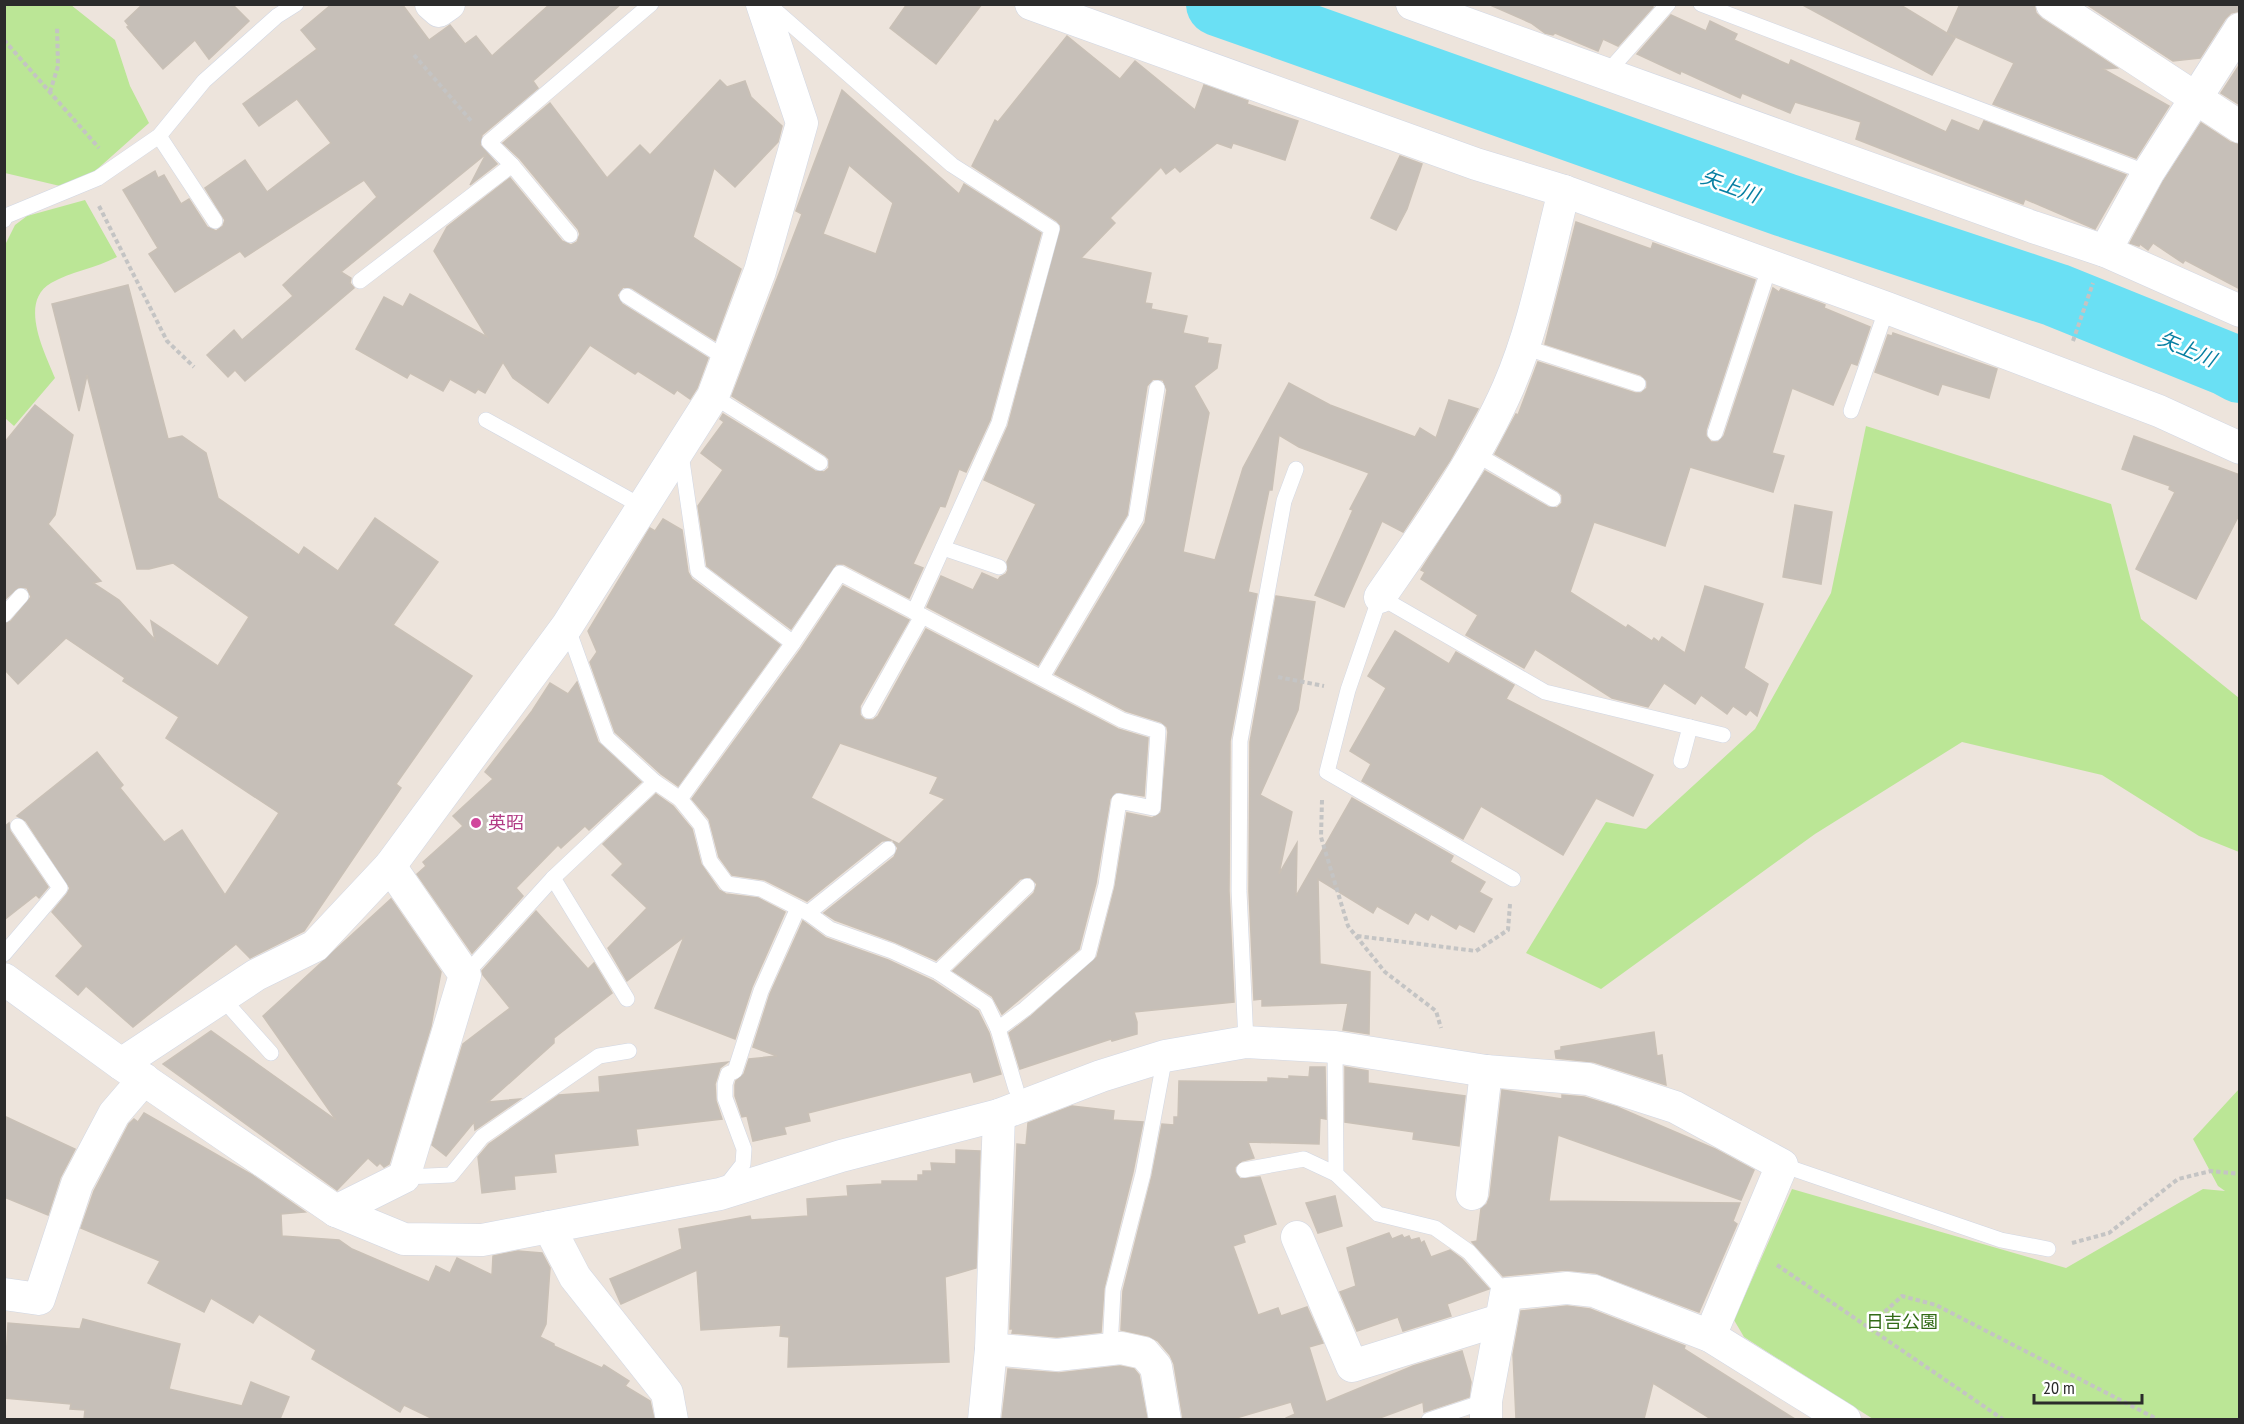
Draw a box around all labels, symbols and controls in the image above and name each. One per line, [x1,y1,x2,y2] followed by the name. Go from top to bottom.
[1697,164,1765,209] water label: 矢上川
[2154,325,2222,373] water label: 矢上川
[488,811,524,834] place label: 英昭
[469,816,483,830] marker: 英昭
[1866,1310,1938,1333] park label: 日吉公園
[2034,1367,2142,1405] scale bar
[2043,1376,2075,1399] text: 20 m

